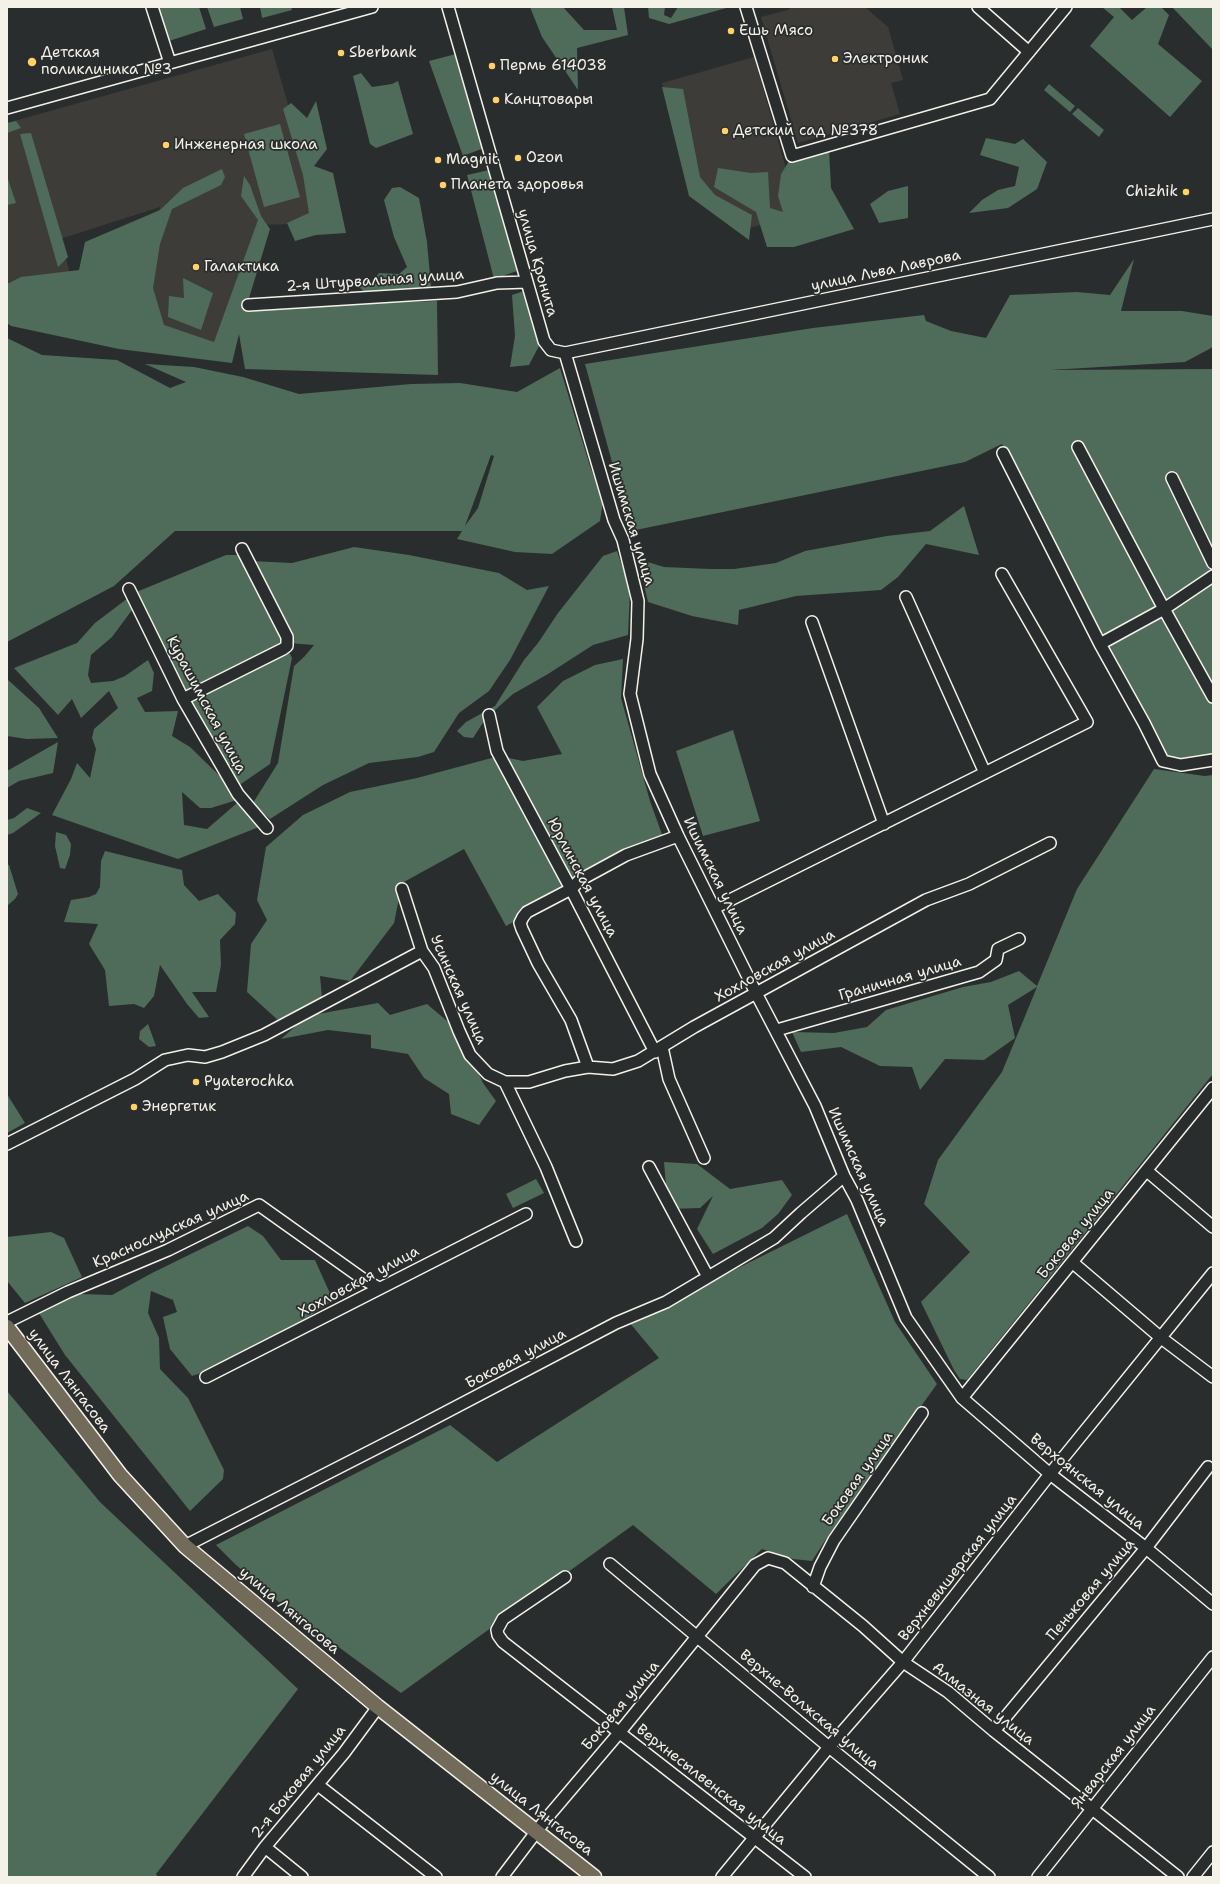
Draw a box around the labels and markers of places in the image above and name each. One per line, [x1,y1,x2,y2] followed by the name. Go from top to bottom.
[739,22,813,40] place label: Ешь Мясо
[726,26,736,36] marker: Ешь Мясо
[41,44,172,79] place label: Детская поликлиника №3
[349,44,417,62] place label: Sberbank
[336,48,346,58] marker: Sberbank
[843,50,929,68] place label: Электроник
[830,54,840,64] marker: Электроник
[26,56,38,68] marker: Детская поликлиника №3
[500,57,607,75] place label: Пермь 614038
[487,61,497,71] marker: Пермь 614038
[504,91,593,109] place label: Канцтовары
[491,95,501,105] marker: Канцтовары
[733,122,878,140] place label: Детский сад №378
[720,126,730,136] marker: Детский сад №378
[174,136,318,154] place label: Инженерная школа
[161,140,171,150] marker: Инженерная школа
[526,149,563,167] place label: Ozon
[446,151,498,169] place label: Magnit
[513,153,523,163] marker: Ozon
[433,155,443,165] marker: Magnit
[451,176,584,194] place label: Планета здоровья
[438,180,448,190] marker: Планета здоровья
[1126,183,1178,201] place label: Chizhik
[1181,187,1191,197] marker: Chizhik
[204,258,279,276] place label: Галактика
[191,262,201,272] marker: Галактика
[204,1073,294,1091] place label: Pyaterochka
[191,1077,201,1087] marker: Pyaterochka
[142,1098,216,1116] place label: Энергетик
[129,1102,139,1112] marker: Энергетик

